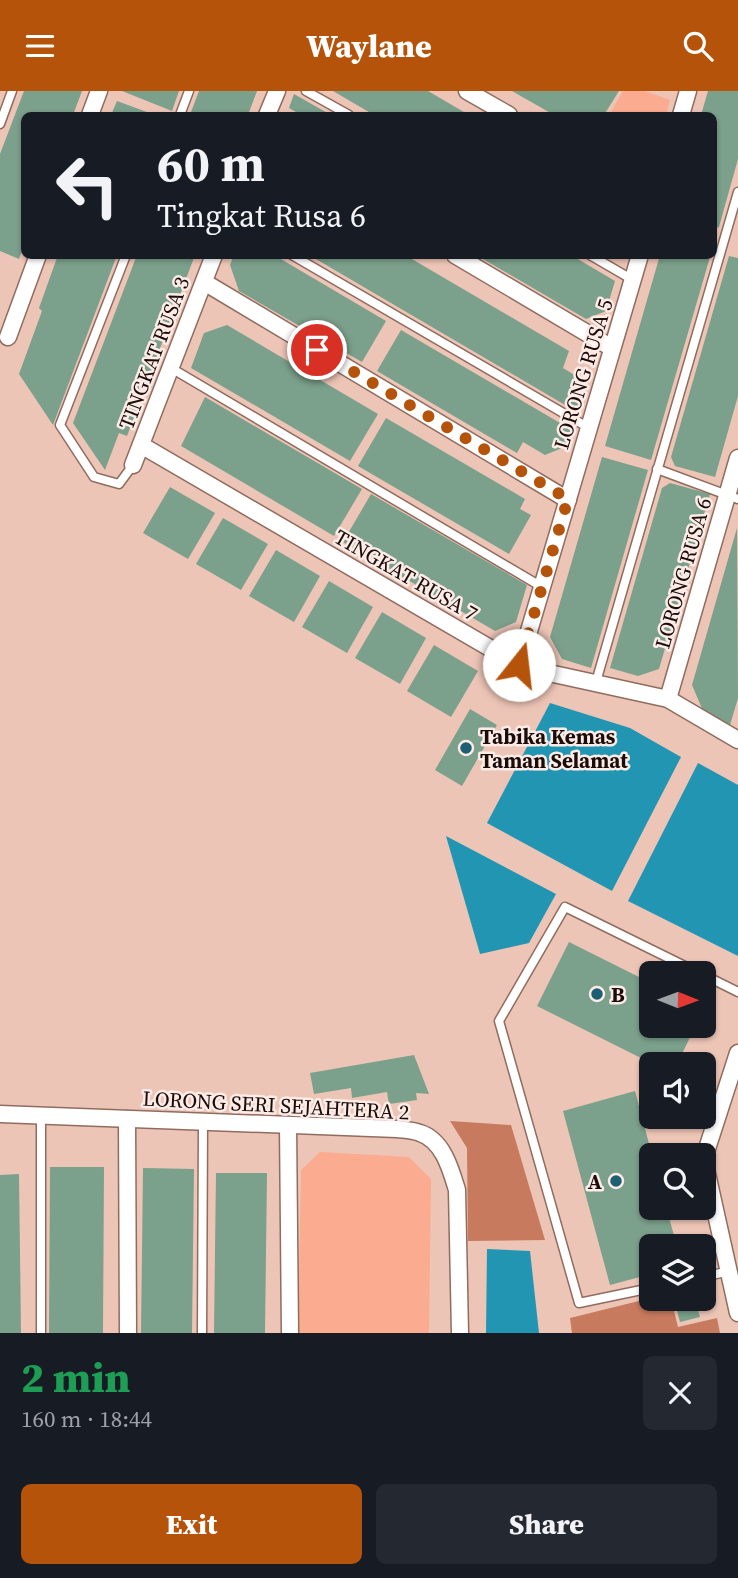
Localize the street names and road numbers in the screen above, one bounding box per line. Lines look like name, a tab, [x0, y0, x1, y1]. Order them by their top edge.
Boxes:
street label: TINGKAT RUSA 3	[112, 273, 196, 433]
street label: LORONG RUSA 5	[546, 295, 620, 453]
street label: LORONG RUSA 6	[648, 494, 718, 652]
street label: TINGKAT RUSA 7	[329, 522, 483, 628]
street label: LORONG SERI SEJAHTERA 2	[142, 1084, 410, 1126]

